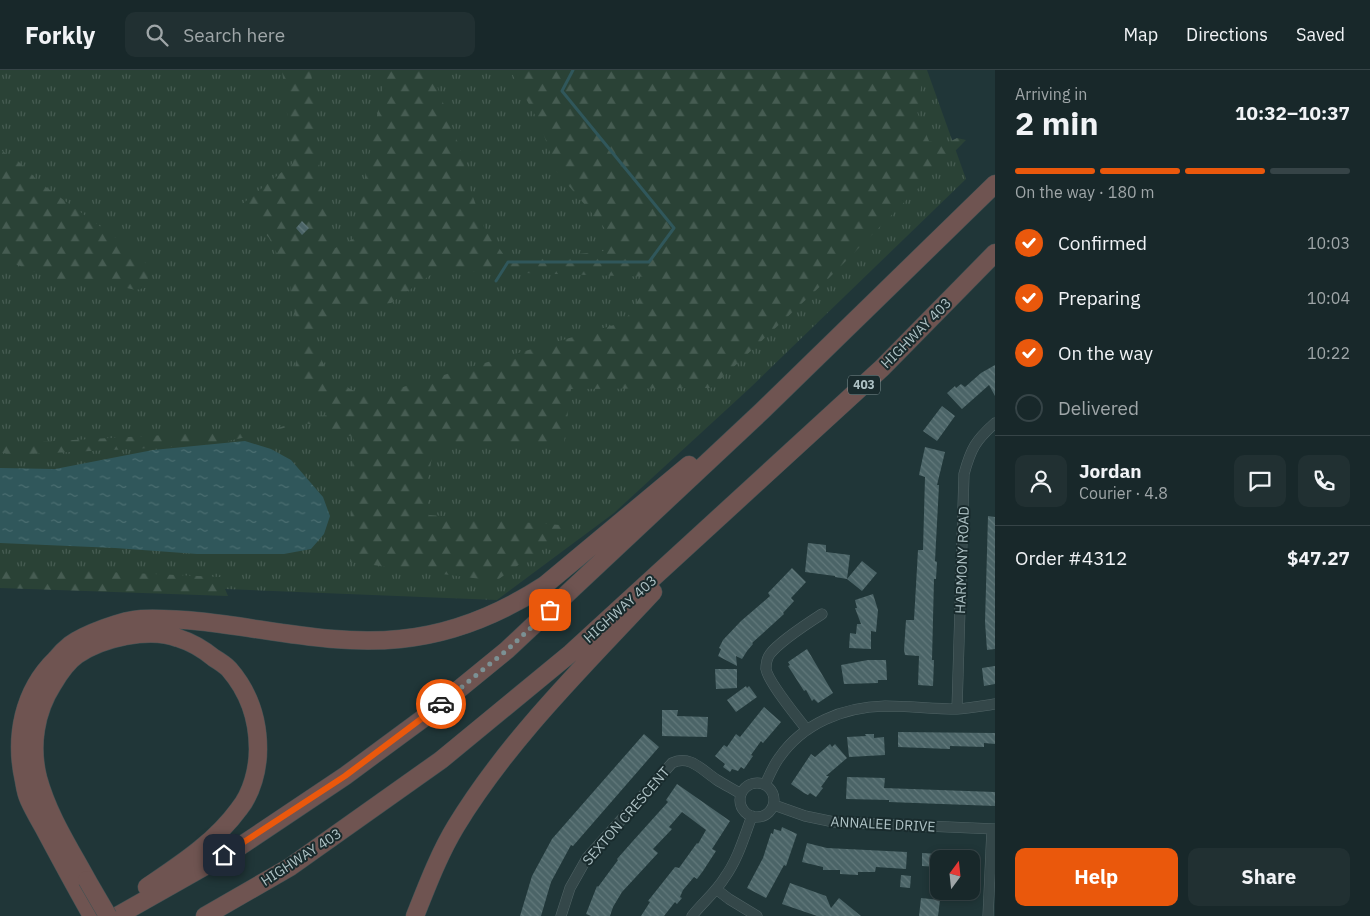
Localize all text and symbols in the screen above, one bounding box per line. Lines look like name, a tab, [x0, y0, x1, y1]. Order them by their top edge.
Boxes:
search box	[125, 12, 475, 57]
text: Forkly	[25, 19, 95, 51]
icon: search	[143, 21, 171, 49]
text: Search here	[183, 23, 285, 47]
text: Map	[1123, 23, 1158, 46]
text: Directions	[1186, 23, 1268, 46]
text: Saved	[1296, 23, 1345, 46]
text: Arriving in	[1015, 84, 1087, 104]
text: 10:32–10:37	[1235, 101, 1350, 125]
text: 2 min	[1015, 102, 1099, 144]
text: On the way · 180 m	[1015, 182, 1154, 202]
icon: check	[1015, 229, 1043, 257]
text: Confirmed	[1058, 231, 1147, 255]
text: 10:03	[1307, 233, 1350, 253]
icon: check	[1015, 284, 1043, 312]
text: Preparing	[1058, 286, 1140, 310]
text: 10:04	[1307, 288, 1350, 308]
street label: HIGHWAY 403	[877, 294, 955, 372]
icon: check	[1015, 339, 1043, 367]
text: On the way	[1058, 341, 1153, 365]
text: 10:22	[1307, 343, 1350, 363]
road number: 403	[848, 376, 880, 394]
text: Delivered	[1058, 396, 1139, 420]
button: person	[1015, 455, 1067, 507]
button: chat	[1234, 455, 1286, 507]
button: phone	[1298, 455, 1350, 507]
text: Jordan	[1079, 459, 1142, 483]
text: Courier · 4.8	[1079, 483, 1168, 503]
street label: HARMONY ROAD	[951, 506, 973, 614]
text: Order #4312	[1015, 546, 1127, 570]
text: $47.27	[1287, 546, 1350, 570]
street label: HIGHWAY 403	[580, 571, 660, 647]
pin	[529, 589, 571, 631]
icon: bag	[536, 596, 564, 624]
courier	[416, 679, 466, 729]
icon: car	[427, 690, 455, 718]
street label: SEXTON CRESCENT	[578, 763, 674, 869]
street label: ANNALEE DRIVE	[830, 812, 936, 836]
street label: HIGHWAY 403	[257, 824, 345, 890]
pin	[203, 834, 245, 876]
icon: home	[210, 841, 238, 869]
button: Help	[1015, 848, 1178, 906]
button: Share	[1188, 848, 1350, 906]
north arrow	[930, 850, 980, 900]
map controls	[930, 850, 980, 900]

